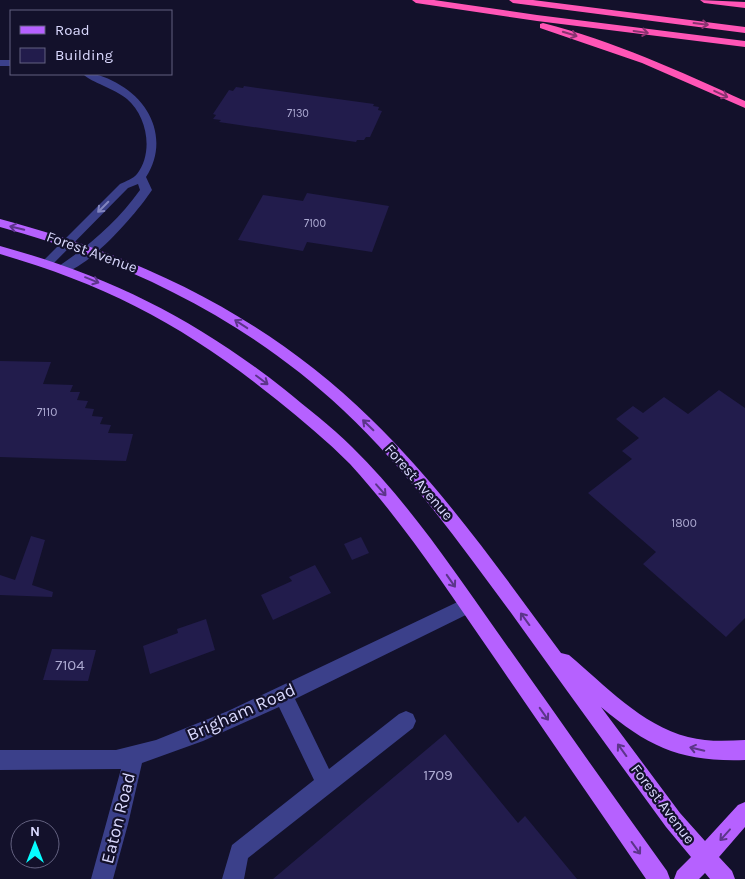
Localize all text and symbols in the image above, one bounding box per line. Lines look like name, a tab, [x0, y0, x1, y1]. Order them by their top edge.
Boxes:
legend	[10, 10, 172, 75]
one-way arrow	[692, 19, 708, 29]
text: Road	[55, 21, 90, 39]
one-way arrow	[633, 27, 649, 37]
one-way arrow	[561, 30, 577, 39]
text: Building	[55, 46, 113, 64]
one-way arrow	[713, 89, 728, 99]
house number: 7130	[287, 107, 309, 120]
one-way arrow	[97, 201, 109, 214]
house number: 7100	[304, 217, 326, 230]
one-way arrow	[10, 223, 26, 232]
street label: Forest Avenue	[44, 227, 140, 277]
one-way arrow	[84, 276, 100, 285]
one-way arrow	[234, 319, 248, 329]
one-way arrow	[255, 375, 269, 385]
house number: 7110	[37, 405, 57, 419]
one-way arrow	[361, 419, 374, 431]
street label: Forest Avenue	[381, 440, 457, 524]
one-way arrow	[375, 483, 387, 496]
house number: 1800	[671, 516, 697, 530]
one-way arrow	[446, 574, 456, 588]
one-way arrow	[520, 612, 530, 626]
house number: 7104	[55, 656, 85, 674]
street label: Brigham Road	[183, 678, 299, 746]
one-way arrow	[539, 707, 549, 721]
one-way arrow	[616, 743, 627, 757]
one-way arrow	[689, 744, 705, 753]
street label: Forest Avenue	[627, 761, 699, 847]
house number: 1709	[423, 766, 453, 784]
street label: Eaton Road	[96, 770, 140, 866]
north arrow	[10, 819, 60, 869]
text: N	[30, 823, 40, 840]
one-way arrow	[719, 828, 731, 841]
one-way arrow	[631, 841, 641, 855]

